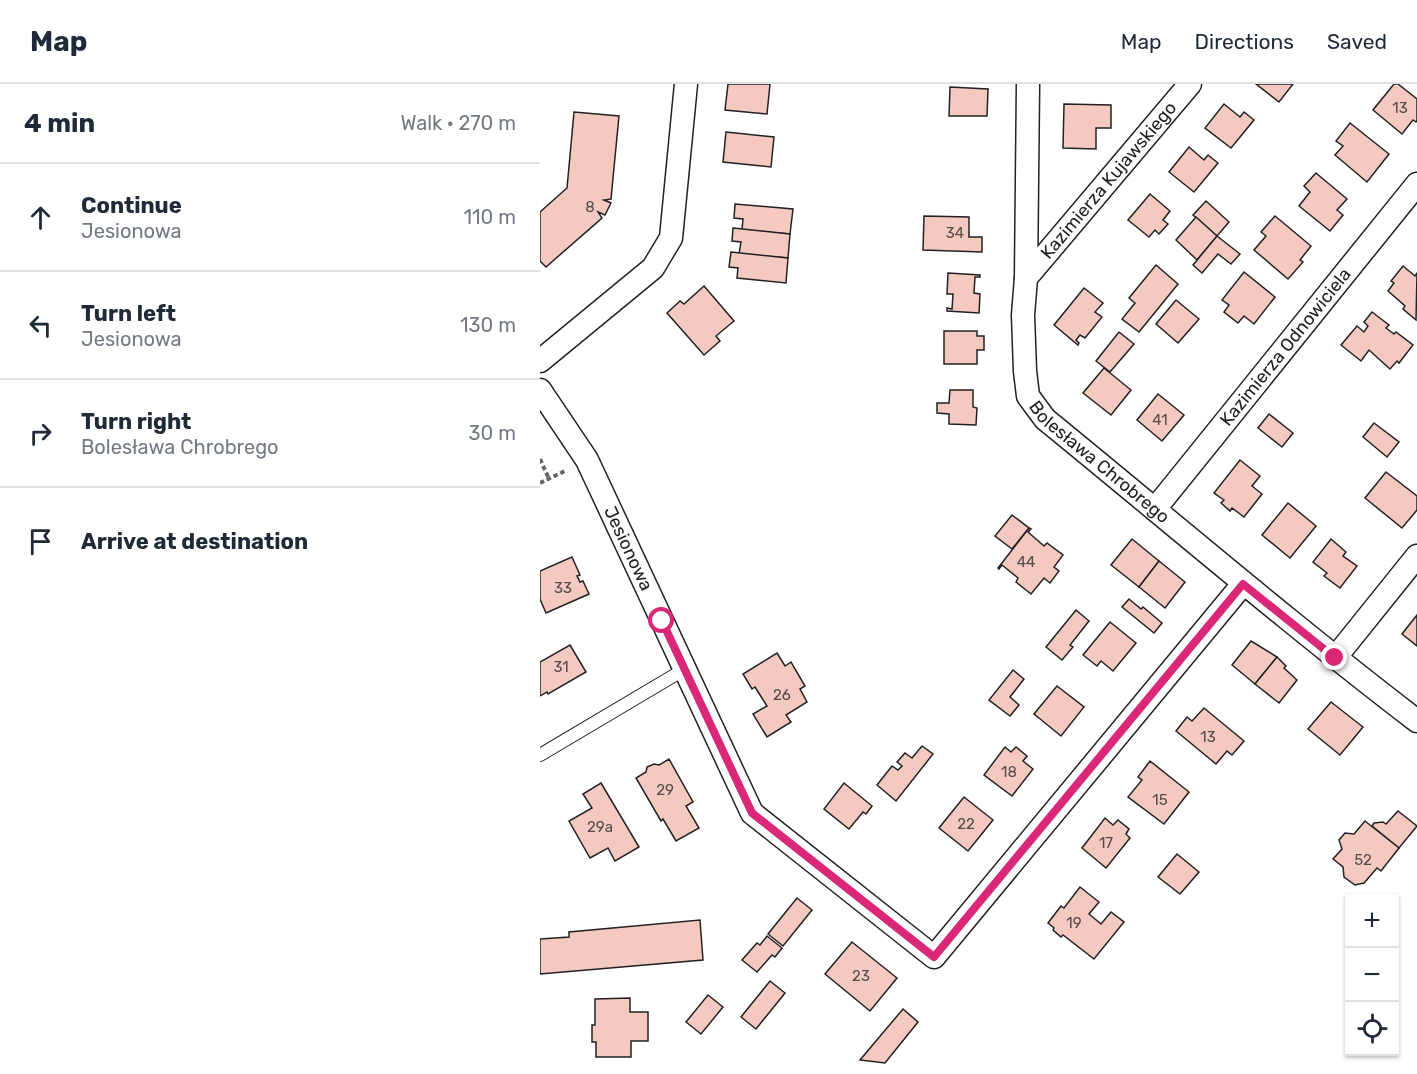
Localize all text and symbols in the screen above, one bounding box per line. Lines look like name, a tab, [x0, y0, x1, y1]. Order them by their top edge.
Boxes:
text: Map	[30, 25, 87, 58]
text: Map	[1121, 29, 1162, 54]
text: Directions	[1195, 29, 1294, 54]
text: Saved	[1327, 29, 1387, 54]
street label: Kazimierza Kujawskiego	[1036, 97, 1181, 263]
house number: 13	[1392, 99, 1408, 117]
text: 4 min	[24, 108, 95, 139]
text: Walk · 270 m	[401, 111, 516, 135]
text: Continue	[81, 192, 182, 219]
house number: 8	[585, 198, 595, 216]
icon: ahead	[24, 201, 57, 234]
text: 110 m	[464, 205, 516, 229]
text: Jesionowa	[81, 219, 182, 243]
house number: 34	[946, 224, 964, 242]
street label: Kazimierza Odnowiciela	[1215, 264, 1356, 430]
text: Turn left	[81, 300, 176, 327]
icon: left	[24, 309, 57, 342]
text: 130 m	[460, 313, 516, 337]
text: Jesionowa	[81, 327, 182, 351]
street label: Bolesława Chrobrego	[1024, 396, 1174, 528]
text: Turn right	[81, 408, 191, 435]
house number: 41	[1152, 411, 1168, 429]
icon: right	[24, 417, 57, 450]
text: 30 m	[469, 421, 516, 445]
text: Bolesława Chrobrego	[81, 435, 279, 459]
street label: Jesionowa	[599, 503, 657, 594]
icon: arrive	[24, 525, 57, 558]
text: Arrive at destination	[81, 528, 308, 555]
house number: 44	[1017, 553, 1035, 571]
house number: 33	[554, 579, 572, 597]
route start	[648, 607, 674, 633]
route end	[1321, 644, 1347, 670]
house number: 31	[553, 658, 569, 676]
house number: 26	[773, 686, 791, 704]
house number: 13	[1200, 728, 1216, 746]
house number: 18	[1001, 763, 1017, 781]
house number: 29	[656, 781, 674, 799]
house number: 15	[1152, 791, 1168, 809]
house number: 22	[957, 815, 975, 833]
house number: 29a	[587, 818, 613, 836]
house number: 17	[1099, 834, 1113, 852]
house number: 52	[1354, 851, 1372, 869]
map controls	[1345, 894, 1399, 1056]
button: +	[1345, 894, 1399, 948]
house number: 19	[1066, 914, 1082, 932]
button: −	[1345, 948, 1399, 1002]
house number: 23	[852, 967, 870, 985]
button: locate	[1345, 1002, 1399, 1056]

